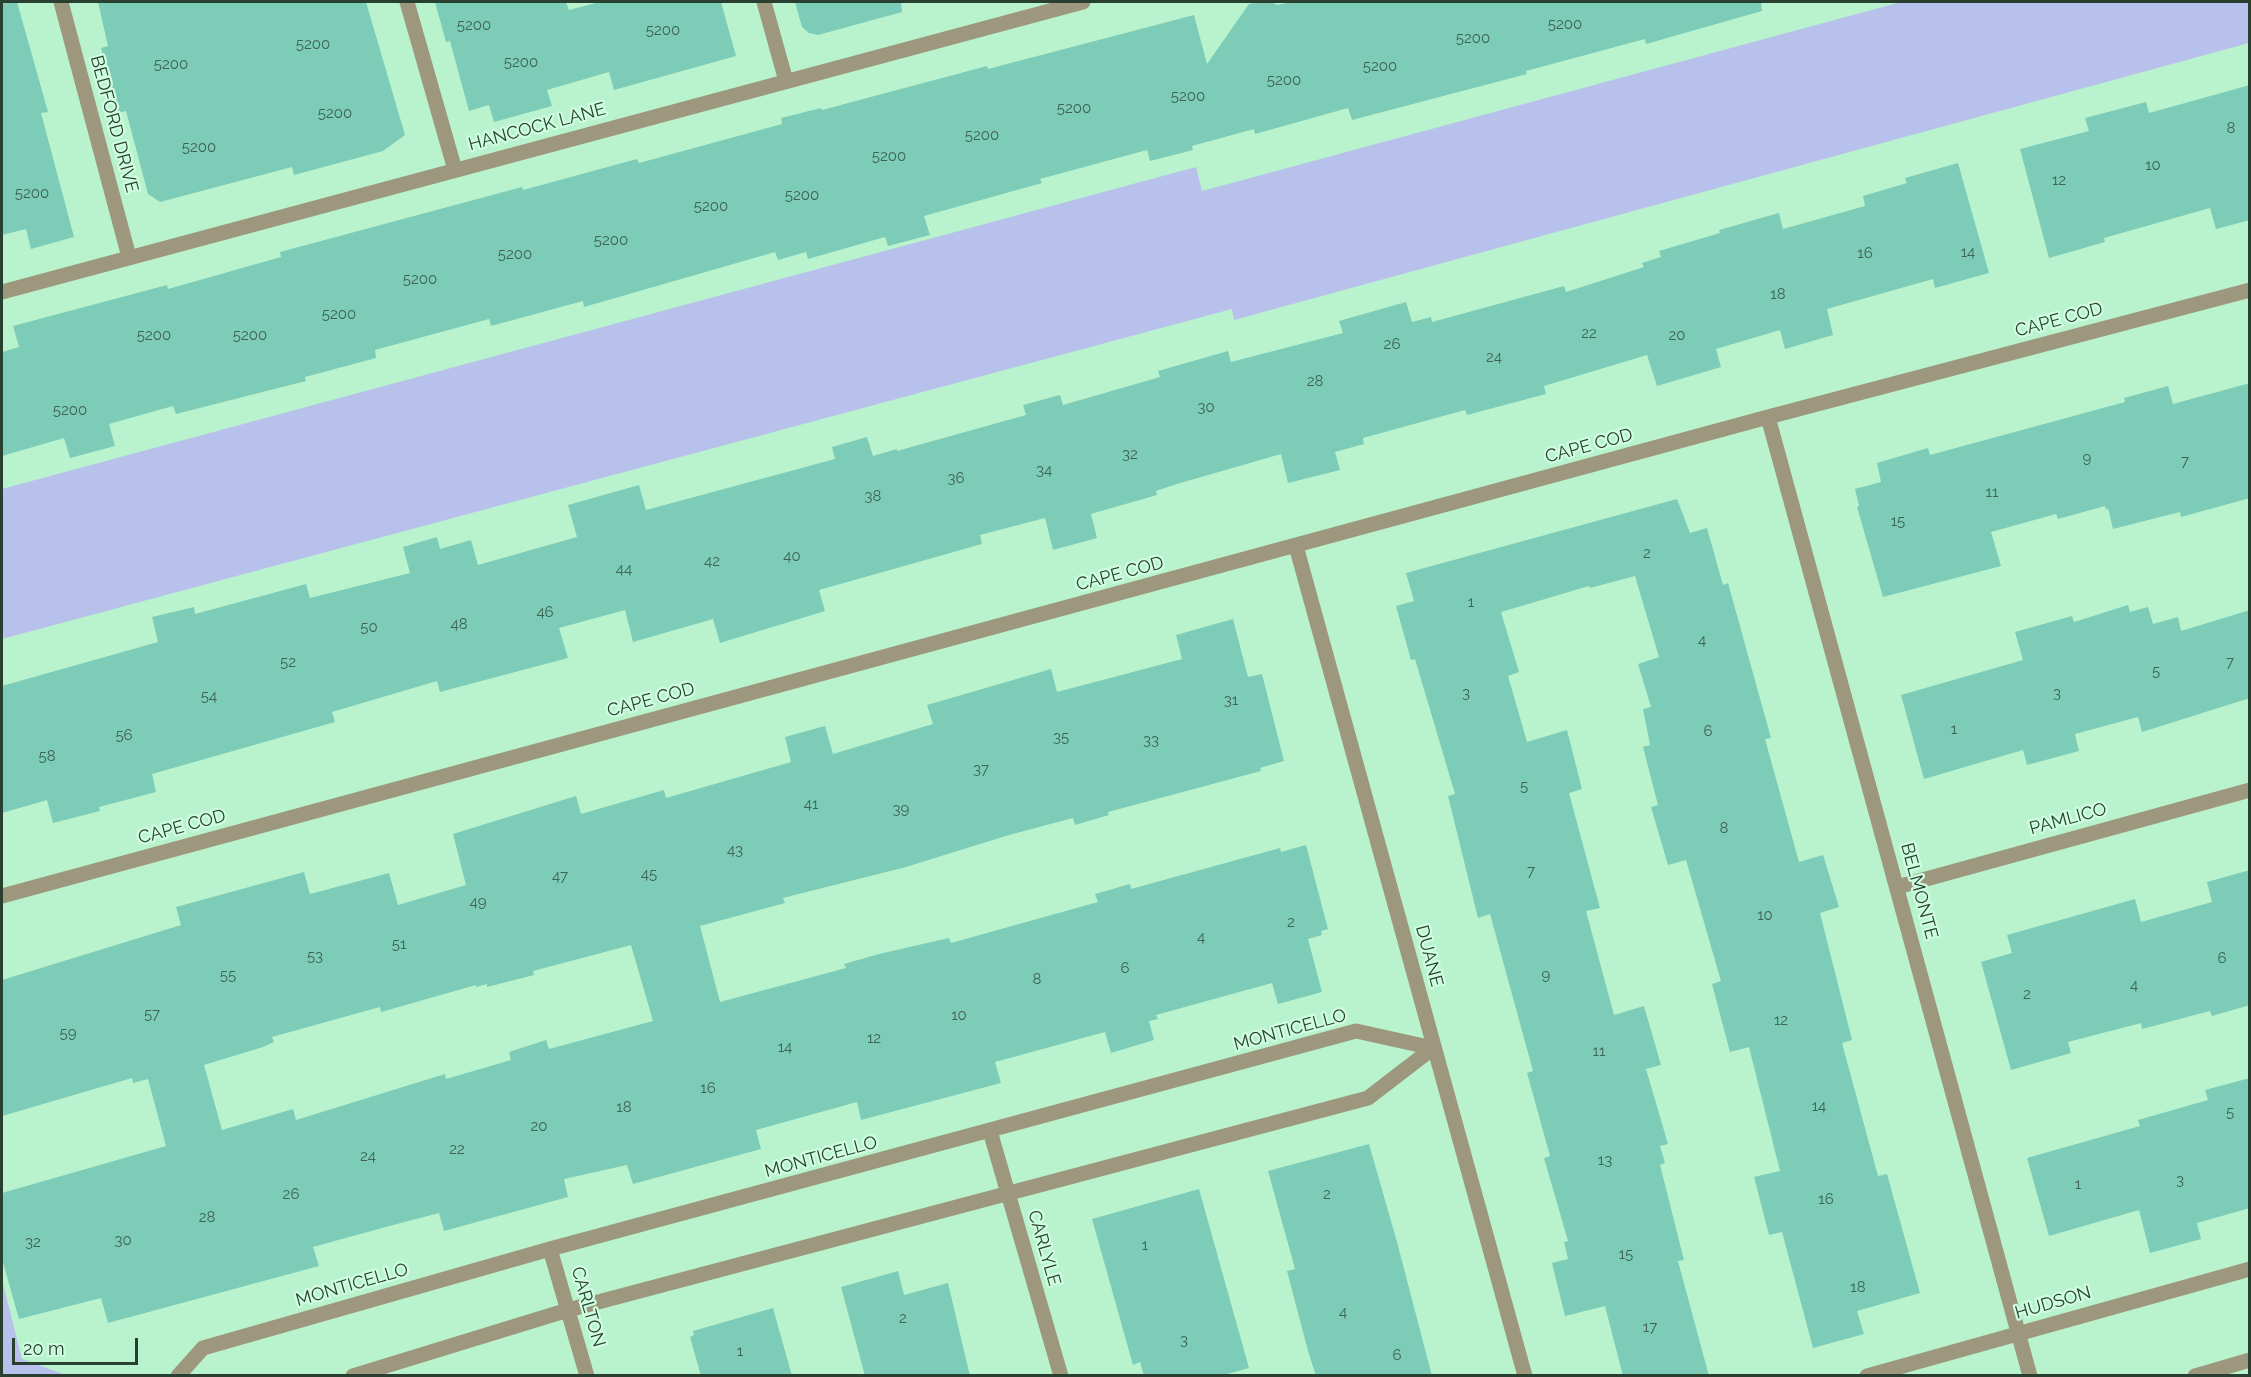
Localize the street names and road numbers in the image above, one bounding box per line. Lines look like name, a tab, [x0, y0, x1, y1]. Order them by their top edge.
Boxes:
street label: BEDFORD DRIVE	[85, 53, 143, 195]
street label: HANCOCK LANE	[466, 98, 608, 156]
street label: CAPE COD	[2013, 298, 2105, 342]
street label: CAPE COD	[1543, 424, 1635, 468]
street label: CAPE COD	[1074, 552, 1166, 596]
street label: CAPE COD	[605, 678, 697, 722]
street label: PAMLICO	[2027, 798, 2109, 840]
street label: CAPE COD	[136, 805, 228, 849]
street label: BELMONTE	[1896, 841, 1942, 941]
street label: DUANE	[1410, 923, 1448, 989]
street label: MONTICELLO	[1231, 1005, 1349, 1055]
street label: MONTICELLO	[762, 1132, 880, 1182]
street label: CARLYLE	[1023, 1208, 1065, 1288]
street label: MONTICELLO	[293, 1259, 411, 1311]
street label: CARLTON	[566, 1264, 610, 1350]
street label: HUDSON	[2012, 1282, 2094, 1324]

